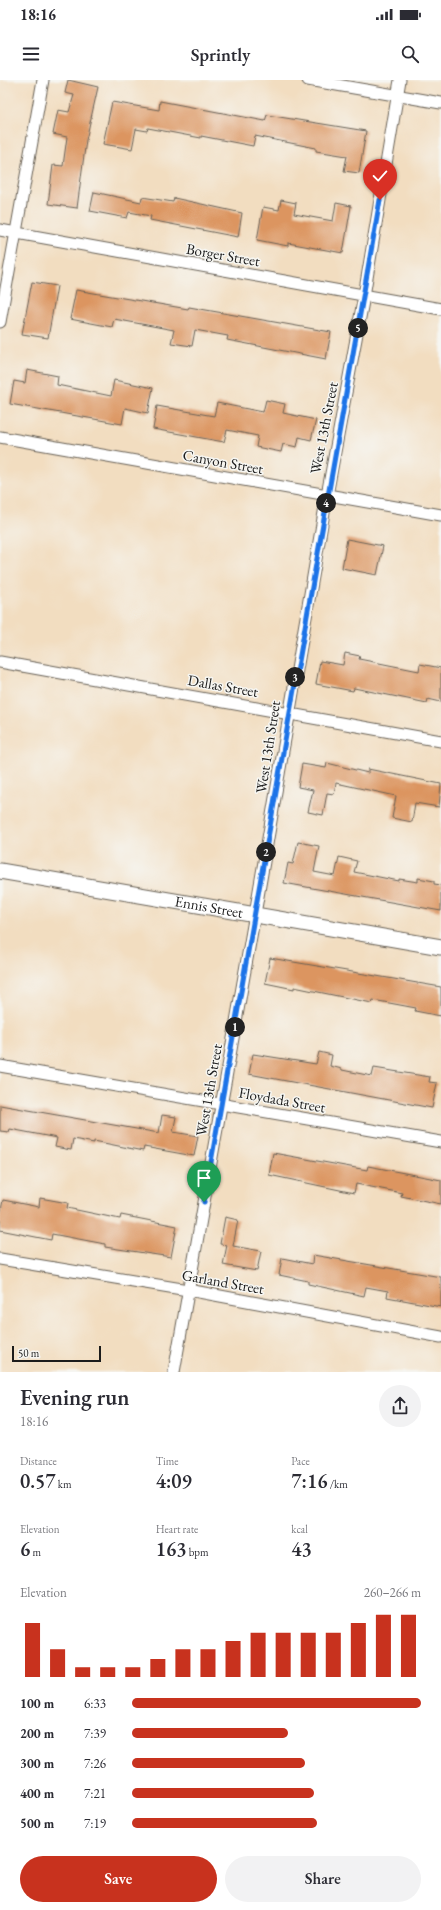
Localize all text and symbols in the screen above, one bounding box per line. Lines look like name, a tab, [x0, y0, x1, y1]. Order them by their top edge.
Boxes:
text: 18:16	[20, 5, 56, 24]
icon: menu	[20, 43, 42, 65]
text: Sprintly	[191, 43, 250, 66]
icon: search	[399, 43, 421, 65]
pin	[363, 159, 397, 200]
icon: check	[369, 165, 391, 187]
street label: Borger Street	[185, 239, 262, 270]
pin: 5	[348, 318, 368, 338]
text: 5	[355, 321, 361, 335]
street label: West 13th Street	[305, 380, 342, 476]
street label: Canyon Street	[181, 445, 265, 478]
pin: 4	[316, 493, 336, 513]
text: 4	[323, 496, 329, 510]
pin: 3	[285, 667, 305, 687]
street label: Dallas Street	[186, 670, 260, 701]
text: 3	[292, 670, 298, 684]
street label: West 13th Street	[251, 699, 284, 795]
pin: 2	[256, 842, 276, 862]
text: 2	[263, 845, 269, 859]
street label: Ennis Street	[173, 891, 245, 922]
pin: 1	[225, 1017, 245, 1037]
text: 1	[232, 1020, 238, 1034]
street label: West 13th Street	[191, 1042, 226, 1138]
street label: Floydada Street	[237, 1083, 327, 1117]
pin	[187, 1161, 221, 1202]
icon: arrive	[193, 1167, 215, 1189]
street label: Garland Street	[181, 1265, 266, 1298]
scale bar	[12, 1344, 101, 1363]
text: 50 m	[18, 1346, 39, 1360]
text: Evening run	[20, 1383, 129, 1412]
button: share	[379, 1385, 421, 1427]
text: 18:16	[20, 1413, 48, 1430]
text: Distance	[20, 1454, 57, 1468]
text: Time	[156, 1454, 179, 1468]
text: Pace	[291, 1454, 310, 1468]
text: 0.57	[20, 1468, 56, 1494]
text: 4:09	[156, 1468, 192, 1494]
text: 7:16	[291, 1468, 328, 1494]
text: km	[56, 1477, 72, 1491]
text: /km	[328, 1477, 348, 1491]
text: Elevation	[20, 1522, 60, 1536]
text: Heart rate	[156, 1522, 198, 1536]
text: kcal	[291, 1522, 308, 1536]
text: 6	[20, 1536, 30, 1562]
text: 163	[156, 1536, 186, 1562]
text: 43	[291, 1536, 312, 1562]
text: m	[30, 1545, 41, 1559]
text: bpm	[186, 1545, 209, 1559]
text: Elevation	[20, 1584, 67, 1601]
text: 260–266 m	[364, 1584, 421, 1601]
text: 100 m	[20, 1695, 54, 1712]
text: 6:33	[84, 1695, 106, 1712]
text: 200 m	[20, 1725, 54, 1742]
text: 7:39	[84, 1725, 106, 1742]
text: 300 m	[20, 1755, 54, 1772]
text: 7:26	[84, 1755, 106, 1772]
text: 400 m	[20, 1785, 54, 1802]
text: 7:21	[84, 1785, 106, 1802]
text: 500 m	[20, 1815, 54, 1832]
text: 7:19	[84, 1815, 106, 1832]
button: Save	[20, 1856, 217, 1902]
button: Share	[225, 1856, 421, 1902]

